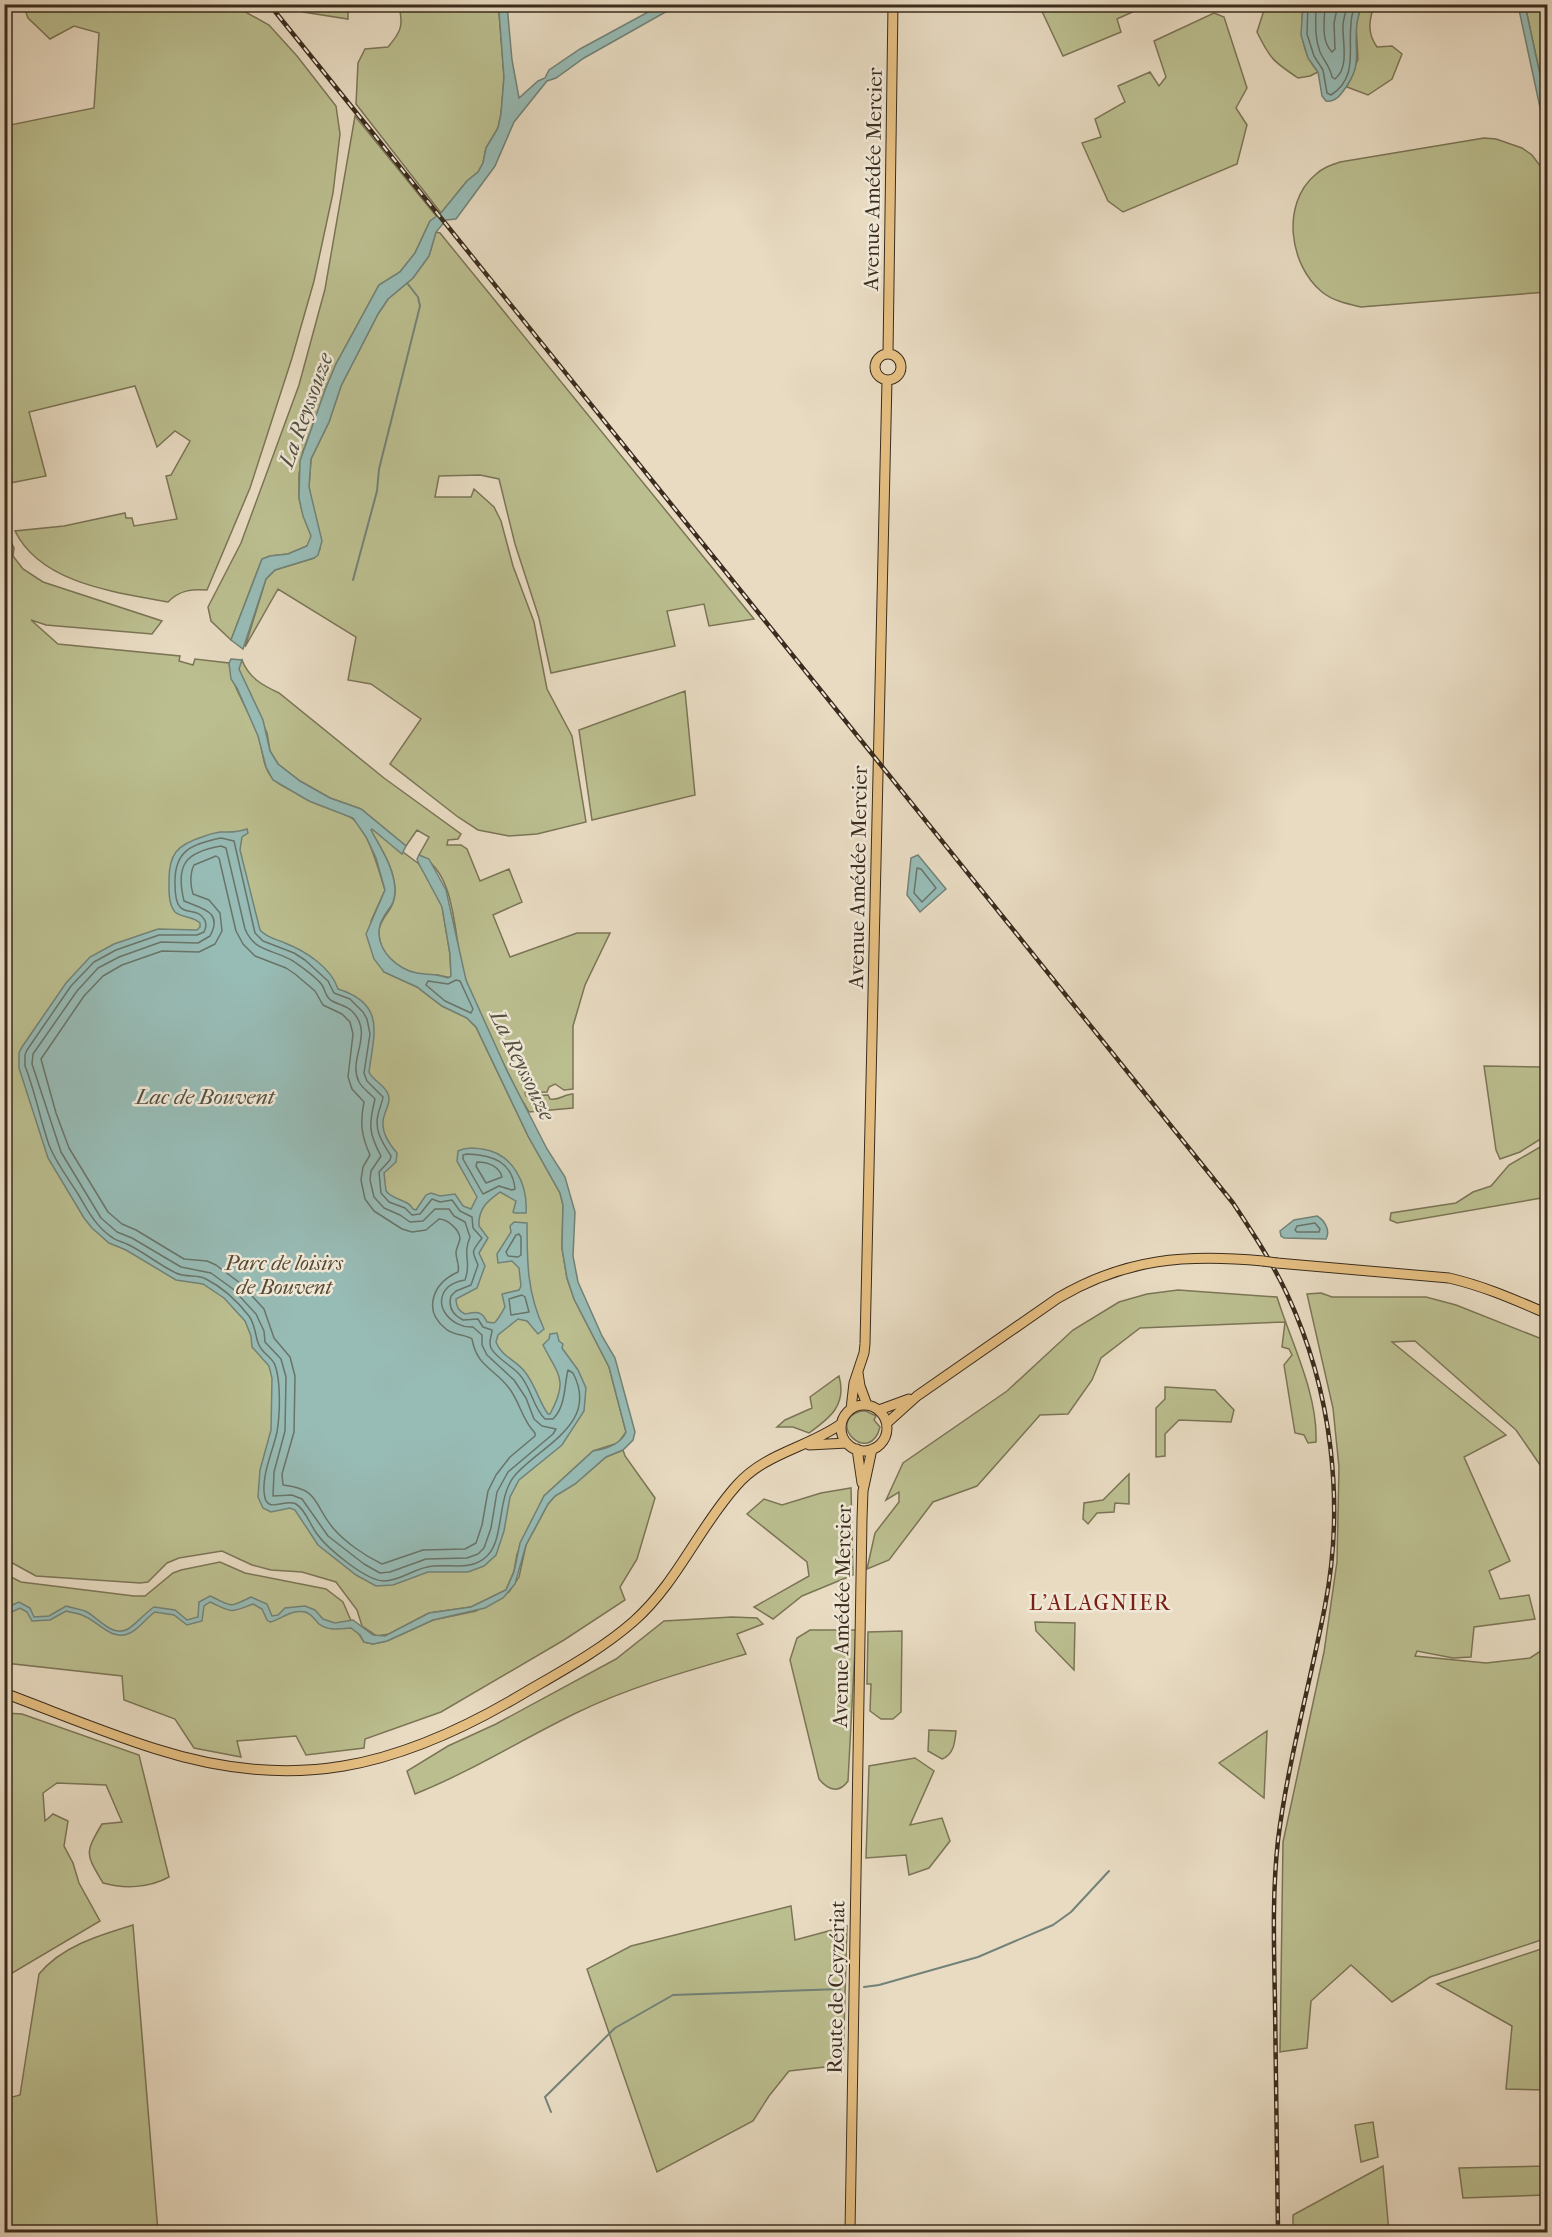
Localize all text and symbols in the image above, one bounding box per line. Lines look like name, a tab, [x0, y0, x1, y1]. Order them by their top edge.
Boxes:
street label: Avenue Amédée Mercier	[859, 67, 887, 292]
water label: La Reyssouze	[273, 349, 339, 473]
street label: Avenue Amédée Mercier	[844, 765, 872, 990]
water label: La Reyssouze	[483, 1004, 561, 1126]
water label: Lac de Bouvent	[134, 1084, 276, 1110]
park label: Parc de loisirs de Bouvent	[224, 1251, 344, 1299]
street label: Avenue Amédée Mercier	[828, 1504, 856, 1729]
district label: L'ALAGNIER	[1029, 1590, 1171, 1616]
street label: Route de Ceyzériat	[822, 1900, 850, 2074]

